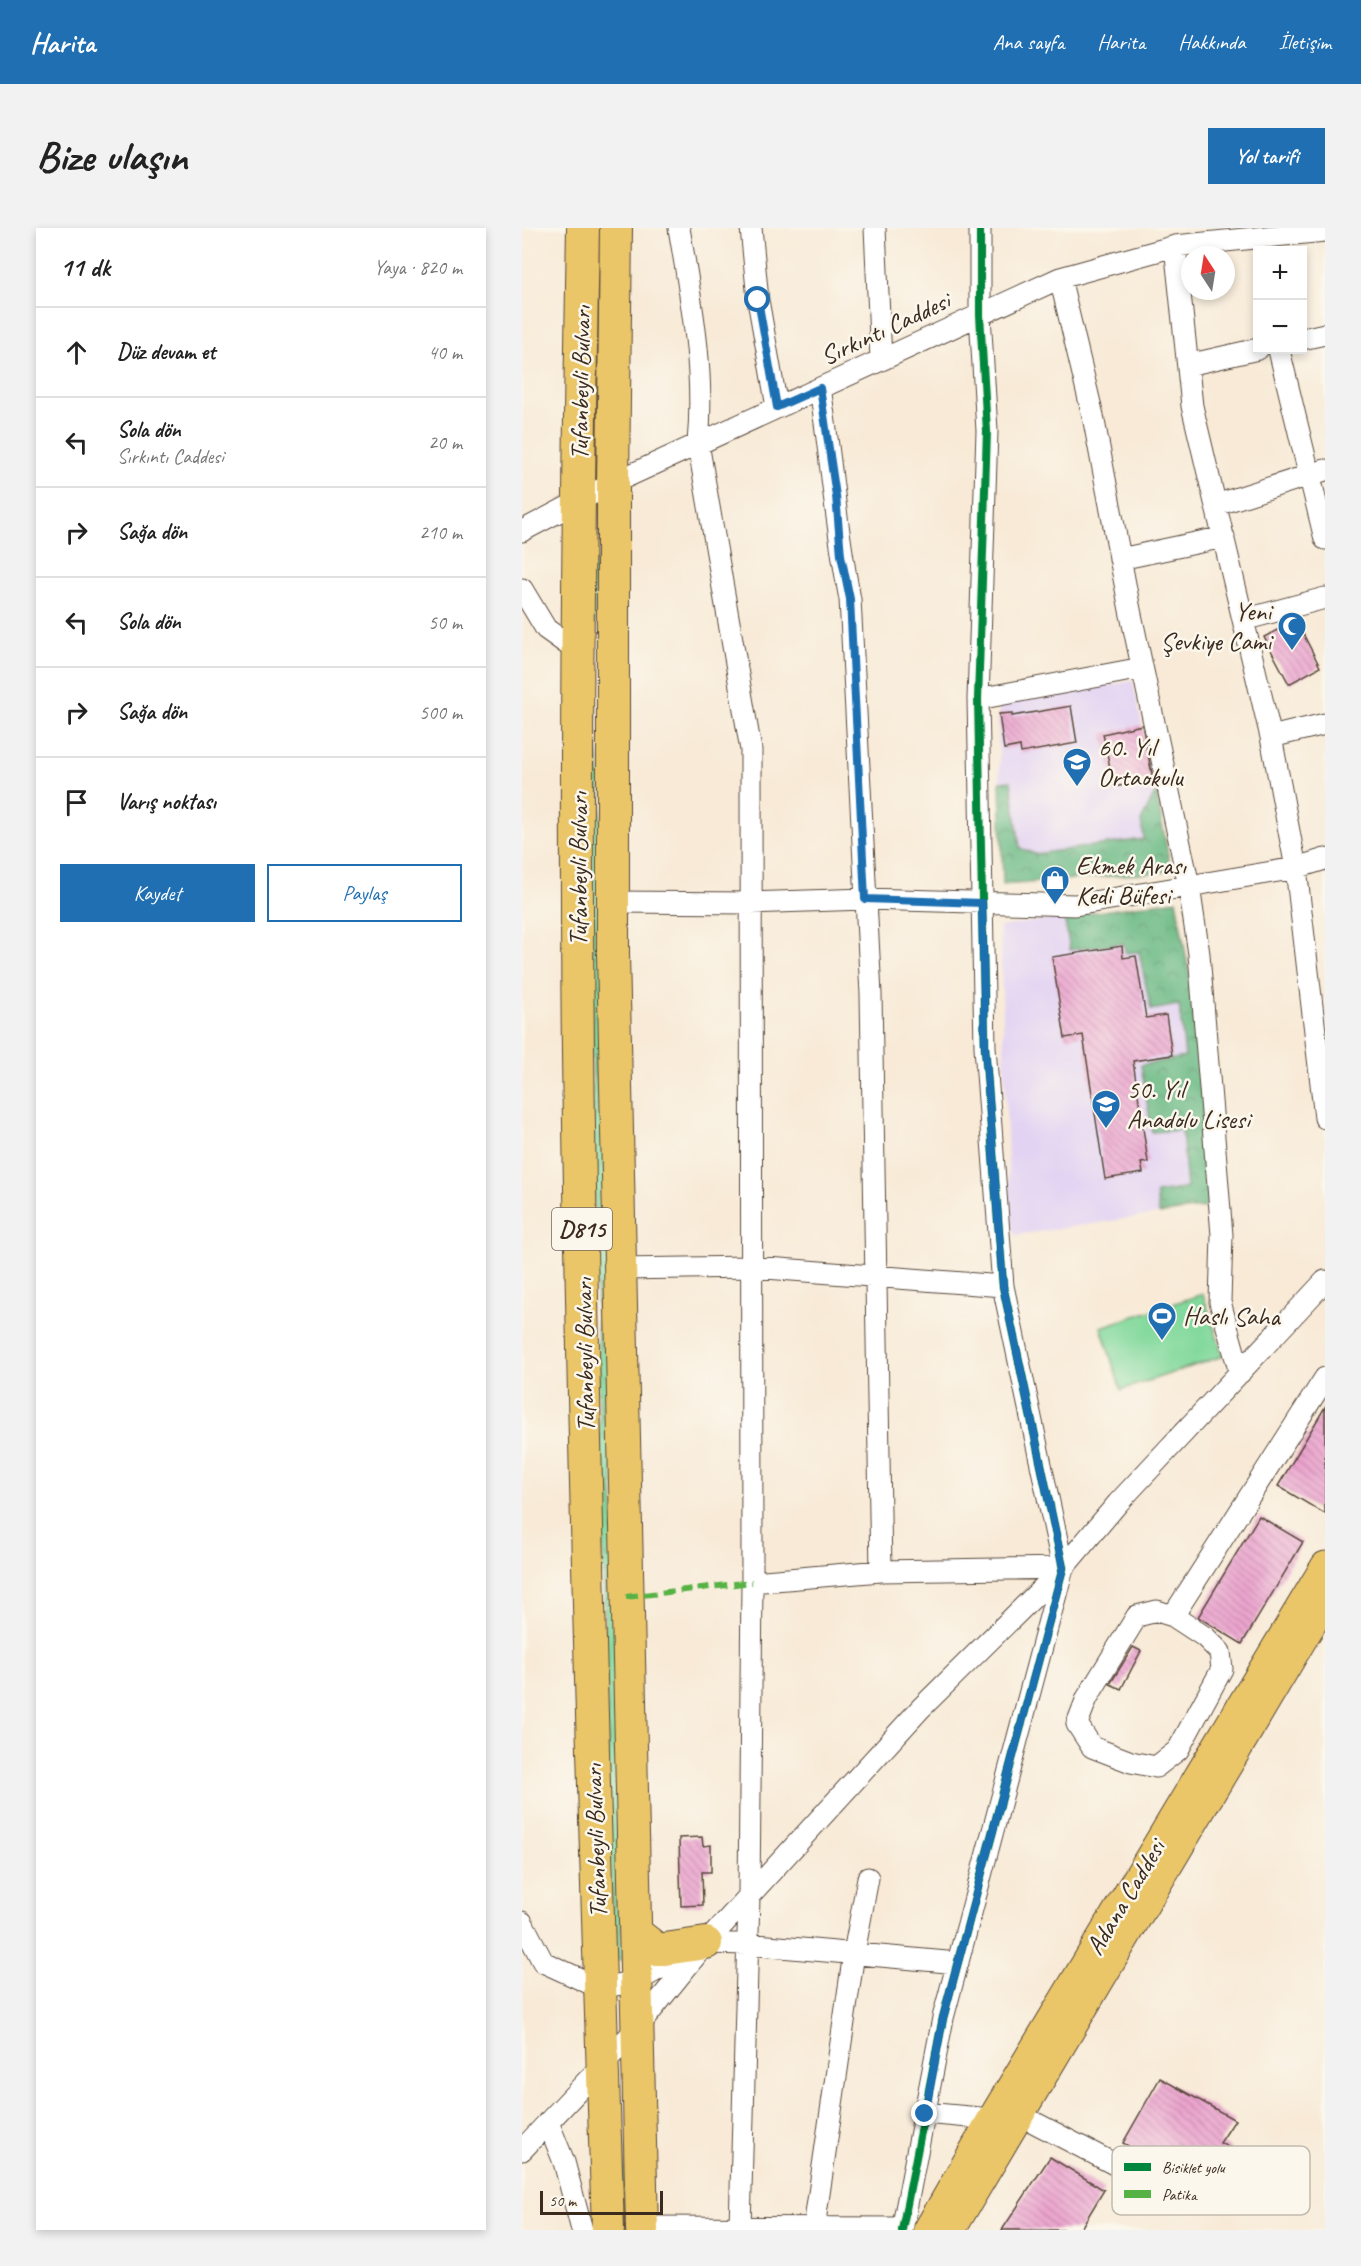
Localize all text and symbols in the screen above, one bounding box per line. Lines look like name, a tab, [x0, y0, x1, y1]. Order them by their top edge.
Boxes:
text: Harita	[30, 25, 95, 60]
text: Ana sayfa	[993, 29, 1064, 55]
text: Harita	[1097, 29, 1145, 55]
text: Hakkında	[1178, 29, 1246, 55]
text: İletişim	[1279, 29, 1331, 55]
button: Yol tarifi	[1208, 128, 1325, 184]
text: Bize ulaşın	[36, 130, 187, 183]
north arrow	[1181, 246, 1235, 300]
map controls	[1253, 246, 1307, 354]
button: +	[1253, 246, 1307, 300]
text: 11 dk	[60, 251, 110, 284]
text: Yaya · 820 m	[374, 255, 462, 280]
street label: Sırkıntı Caddesi	[815, 283, 958, 373]
route start	[744, 286, 770, 312]
button: −	[1253, 300, 1307, 354]
street label: Tufanbeyli Bulvarı	[563, 304, 598, 460]
icon: ahead	[60, 336, 93, 369]
text: Düz devam et	[117, 338, 215, 366]
text: 40 m	[428, 340, 462, 365]
text: Sola dön	[117, 416, 181, 444]
icon: left	[60, 426, 93, 459]
text: 20 m	[428, 430, 462, 455]
text: Sırkıntı Caddesi	[117, 444, 224, 469]
icon: right	[60, 516, 93, 549]
text: Sağa dön	[117, 518, 187, 546]
text: 210 m	[419, 520, 462, 545]
place label: Yeni Şevkiye Cami	[1160, 595, 1274, 658]
icon: left	[60, 606, 93, 639]
text: Sola dön	[117, 608, 181, 636]
text: 50 m	[428, 610, 462, 635]
mosque icon: Yeni Şevkiye Cami	[1276, 610, 1308, 652]
icon: right	[60, 696, 93, 729]
text: Sağa dön	[117, 698, 187, 726]
text: 500 m	[419, 700, 462, 725]
place label: 60. Yıl Ortaokulu	[1098, 731, 1184, 794]
school or university icon: 60. Yıl Ortaokulu	[1061, 746, 1093, 788]
icon: arrive	[60, 786, 93, 819]
text: Varış noktası	[117, 788, 216, 816]
street label: Tufanbeyli Bulvarı	[562, 791, 595, 946]
place label: Ekmek Arası Kedi Büfesi	[1076, 849, 1187, 912]
button: Kaydet	[60, 864, 255, 922]
button: Paylaş	[267, 864, 462, 922]
shop icon: Ekmek Arası Kedi Büfesi	[1039, 864, 1071, 906]
place label: 50. Yıl Anadolu Lisesi	[1127, 1073, 1253, 1136]
school or university icon: 50. Yıl Anadolu Lisesi	[1090, 1088, 1122, 1130]
road number: D815	[552, 1208, 612, 1250]
street label: Tufanbeyli Bulvarı	[567, 1276, 602, 1432]
sports icon: Haslı Saha	[1146, 1300, 1178, 1342]
place label: Haslı Saha	[1183, 1300, 1281, 1333]
street label: Tufanbeyli Bulvarı	[576, 1762, 615, 1919]
street label: Adana Caddesi	[1078, 1831, 1174, 1961]
route end	[911, 2100, 937, 2126]
legend	[1112, 2146, 1310, 2215]
text: Bisiklet yolu	[1162, 2158, 1226, 2178]
text: Patika	[1162, 2185, 1198, 2205]
scale bar	[540, 2188, 663, 2216]
text: 50 m	[549, 2191, 576, 2211]

